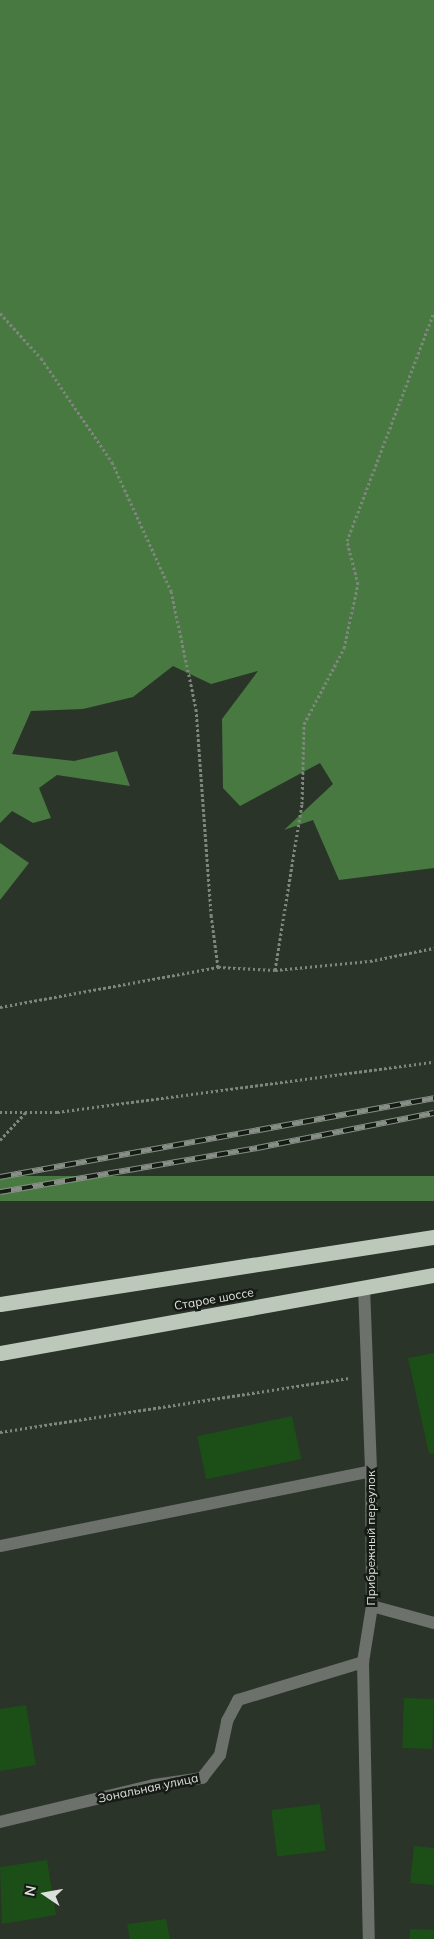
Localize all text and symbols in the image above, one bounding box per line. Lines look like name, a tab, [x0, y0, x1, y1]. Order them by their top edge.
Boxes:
street label: Старое шоссе	[173, 1285, 255, 1313]
street label: Прибрежный переулок	[364, 1471, 378, 1605]
street label: Зональная улица	[97, 1770, 199, 1806]
north arrow	[20, 1869, 70, 1919]
text: N	[20, 1884, 40, 1898]

